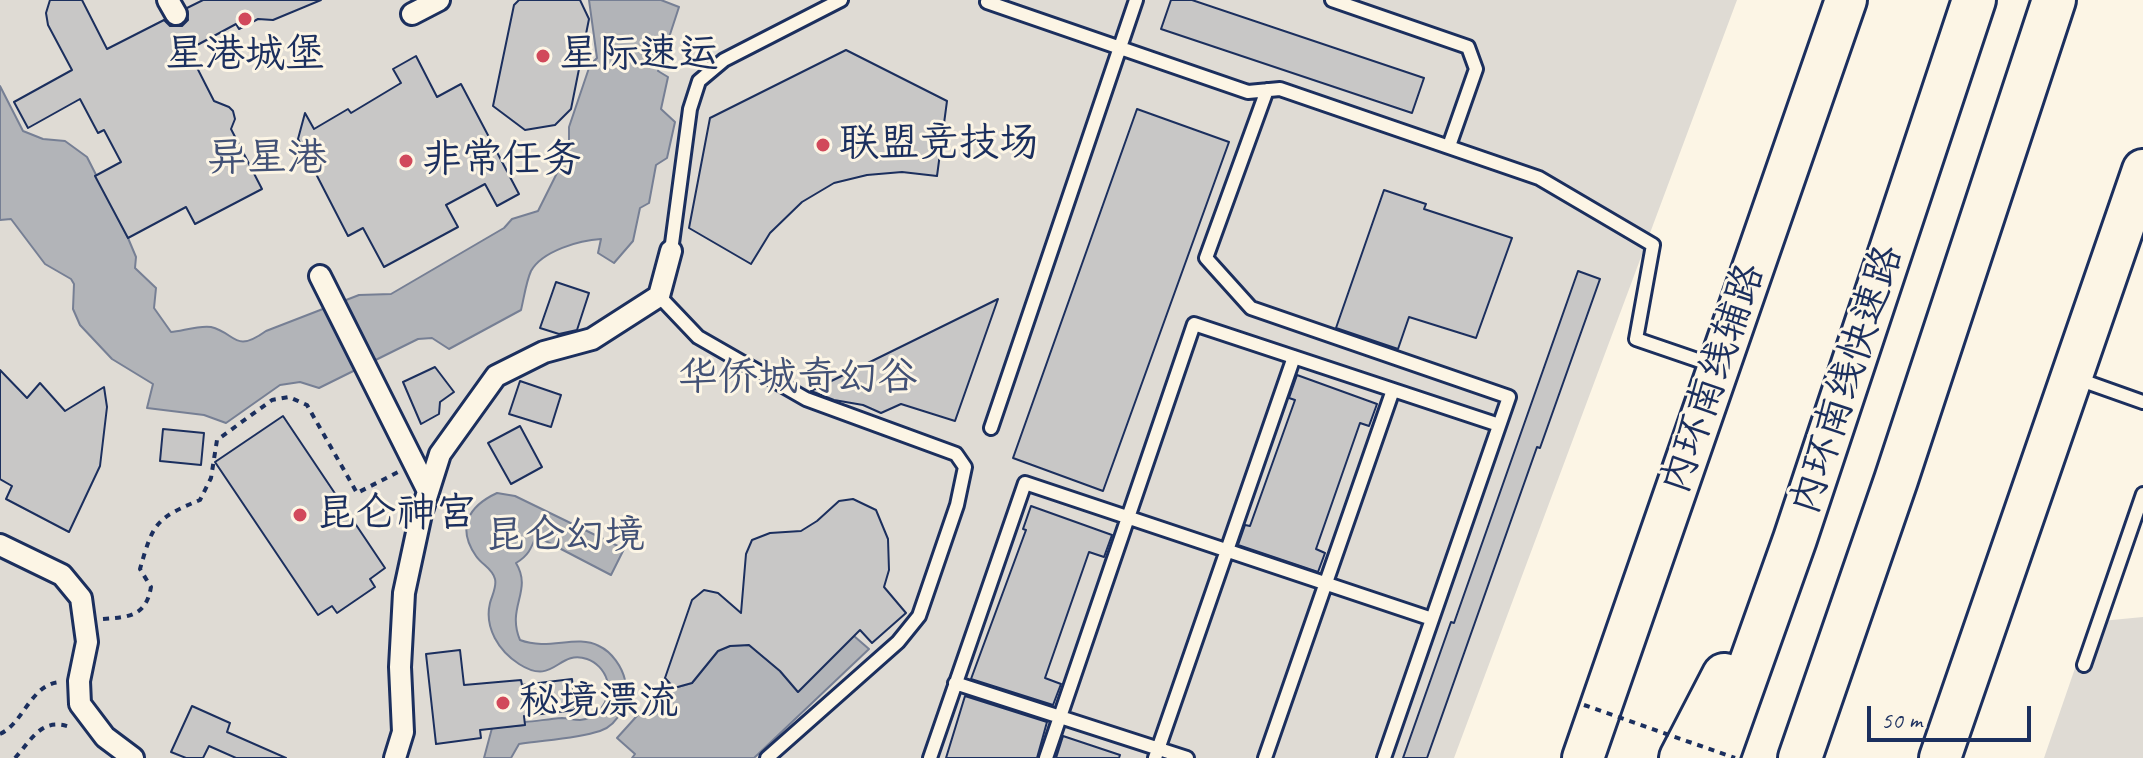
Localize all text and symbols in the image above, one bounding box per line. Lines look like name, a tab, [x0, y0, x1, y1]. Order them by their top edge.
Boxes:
marker: 星港城堡	[236, 10, 254, 28]
place label: 星港城堡	[165, 32, 325, 80]
place label: 星际速运	[559, 32, 719, 80]
marker: 星际速运	[534, 47, 552, 65]
place label: 联盟竞技场	[839, 121, 1039, 169]
park label: 异星港	[207, 136, 327, 184]
marker: 联盟竞技场	[814, 136, 832, 154]
place label: 非常任务	[422, 137, 582, 185]
marker: 非常任务	[397, 152, 415, 170]
street label: 内环南线快速路	[1782, 239, 1914, 521]
street label: 内环南线辅路	[1652, 258, 1776, 500]
park label: 华侨城奇幻谷	[678, 355, 918, 403]
place label: 昆仑神宫	[316, 491, 476, 539]
marker: 昆仑神宫	[291, 506, 309, 524]
park label: 昆仑幻境	[485, 513, 645, 561]
place label: 秘境漂流	[519, 679, 679, 727]
scale bar	[1871, 690, 2035, 740]
marker: 秘境漂流	[494, 694, 512, 712]
text: 50 m	[1881, 705, 1922, 735]

